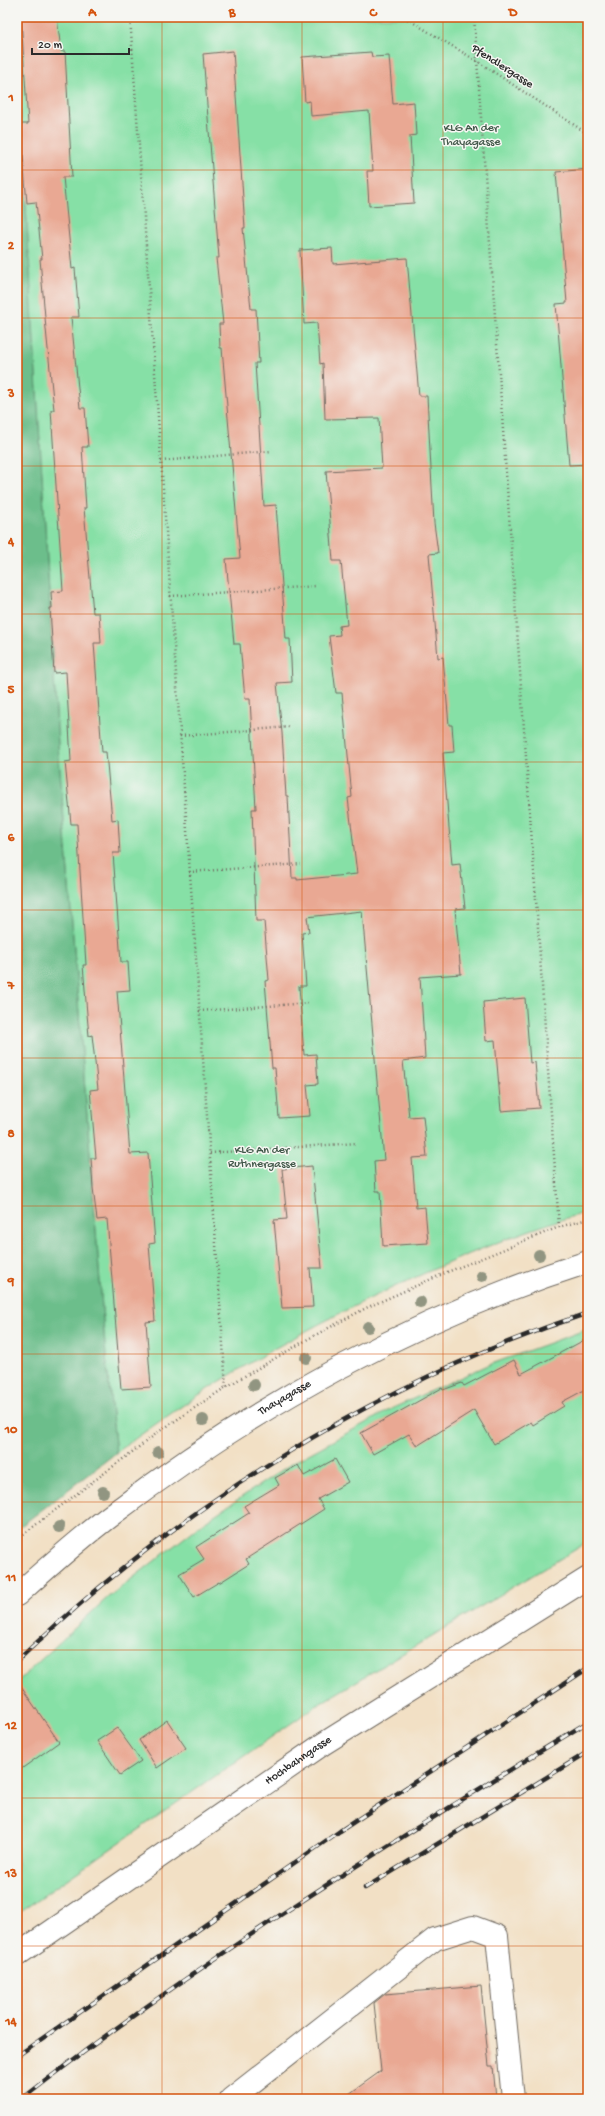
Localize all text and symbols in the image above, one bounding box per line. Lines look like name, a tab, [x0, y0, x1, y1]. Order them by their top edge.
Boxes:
text: A	[87, 6, 97, 21]
text: B	[228, 6, 237, 21]
text: C	[368, 6, 378, 21]
text: D	[508, 6, 518, 21]
scale bar	[32, 30, 129, 56]
text: 20 m	[38, 39, 63, 53]
street label: Pfendlergasse	[468, 41, 536, 93]
text: 1	[7, 91, 14, 106]
park label: KLG An der Thayagasse	[441, 122, 501, 150]
text: 2	[8, 239, 15, 254]
text: 3	[7, 387, 15, 402]
text: 4	[7, 535, 15, 550]
text: 5	[8, 683, 15, 698]
text: 6	[8, 831, 15, 846]
text: 7	[7, 979, 16, 994]
text: 8	[7, 1127, 15, 1142]
park label: KLG An der Ruthnergasse	[228, 1144, 297, 1172]
text: 9	[7, 1275, 15, 1290]
street label: Thayagasse	[255, 1377, 315, 1420]
text: 10	[4, 1423, 18, 1438]
text: 11	[5, 1571, 16, 1586]
text: 12	[4, 1719, 17, 1734]
street label: Hochbahngasse	[263, 1733, 335, 1789]
text: 13	[4, 1867, 17, 1882]
text: 14	[4, 2015, 18, 2030]

